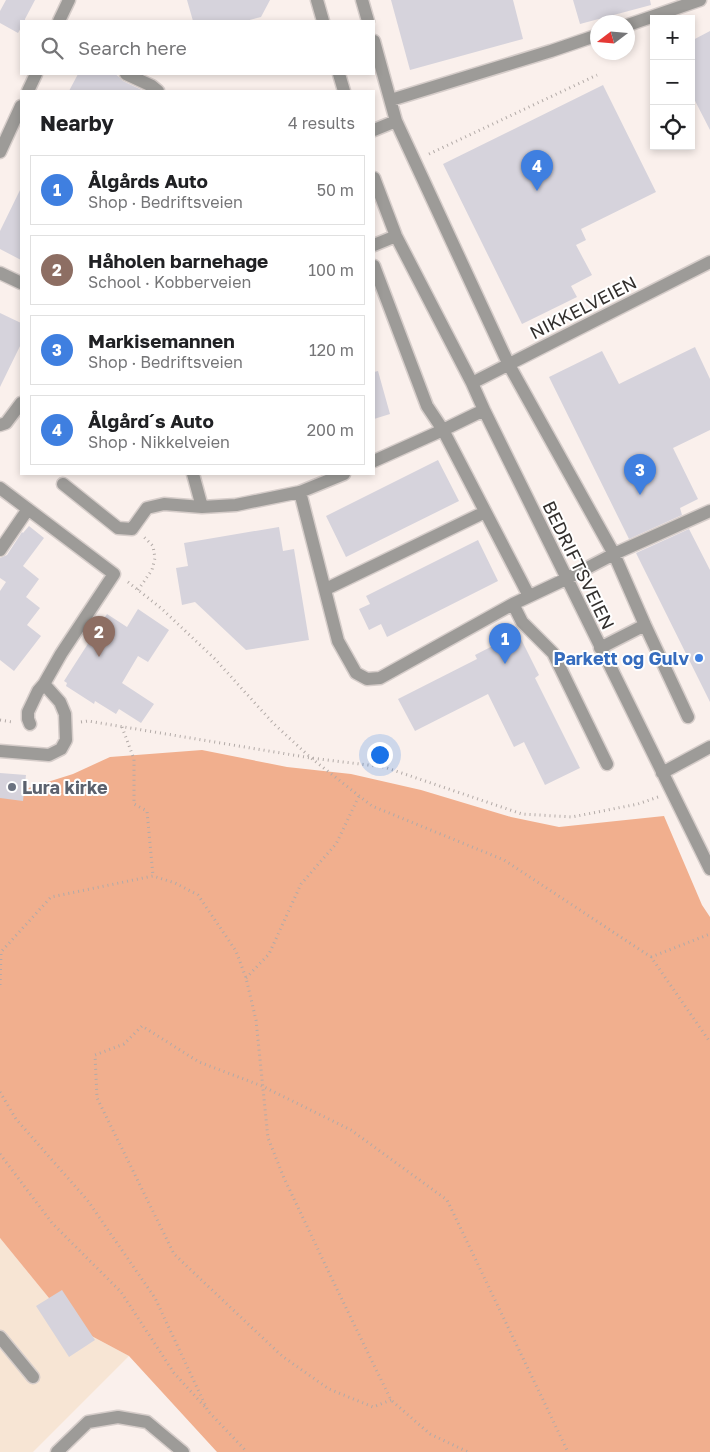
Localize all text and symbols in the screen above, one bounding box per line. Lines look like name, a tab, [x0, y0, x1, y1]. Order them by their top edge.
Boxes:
north arrow	[590, 15, 635, 60]
map controls	[650, 15, 695, 150]
button: +	[650, 15, 695, 60]
search box	[20, 20, 375, 75]
icon: search	[38, 34, 66, 62]
text: Search here	[78, 36, 187, 59]
button: −	[650, 60, 695, 105]
button: locate	[650, 105, 695, 150]
text: Nearby	[40, 110, 114, 136]
text: 4 results	[288, 113, 355, 133]
pin: 4	[521, 150, 553, 191]
text: Ålgårds Auto	[88, 169, 208, 192]
text: 1	[53, 180, 61, 200]
text: 50 m	[317, 180, 354, 200]
text: Shop · Bedriftsveien	[88, 192, 243, 212]
text: Håholen barnehage	[88, 249, 268, 272]
text: 2	[52, 260, 62, 280]
text: 100 m	[308, 260, 354, 280]
street label: NIKKELVEIEN	[526, 271, 640, 343]
text: School · Kobberveien	[88, 272, 251, 292]
text: Markisemannen	[88, 329, 235, 352]
text: 3	[52, 340, 62, 360]
text: 120 m	[309, 340, 354, 360]
text: Shop · Bedriftsveien	[88, 352, 243, 372]
text: Ålgård´s Auto	[88, 409, 214, 432]
text: 4	[52, 420, 62, 440]
text: 200 m	[307, 420, 354, 440]
text: Shop · Nikkelveien	[88, 432, 230, 452]
pin: 3	[624, 454, 656, 495]
street label: BEDRIFTSVEIEN	[538, 497, 620, 633]
pin: 2	[83, 616, 115, 657]
pin: 1	[489, 623, 521, 664]
place label: Parkett og Gulv	[554, 647, 689, 669]
marker: Parkett og Gulv	[693, 652, 705, 664]
your location	[367, 742, 393, 768]
place label: Lura kirke	[22, 776, 108, 798]
marker: Lura kirke	[6, 781, 18, 793]

